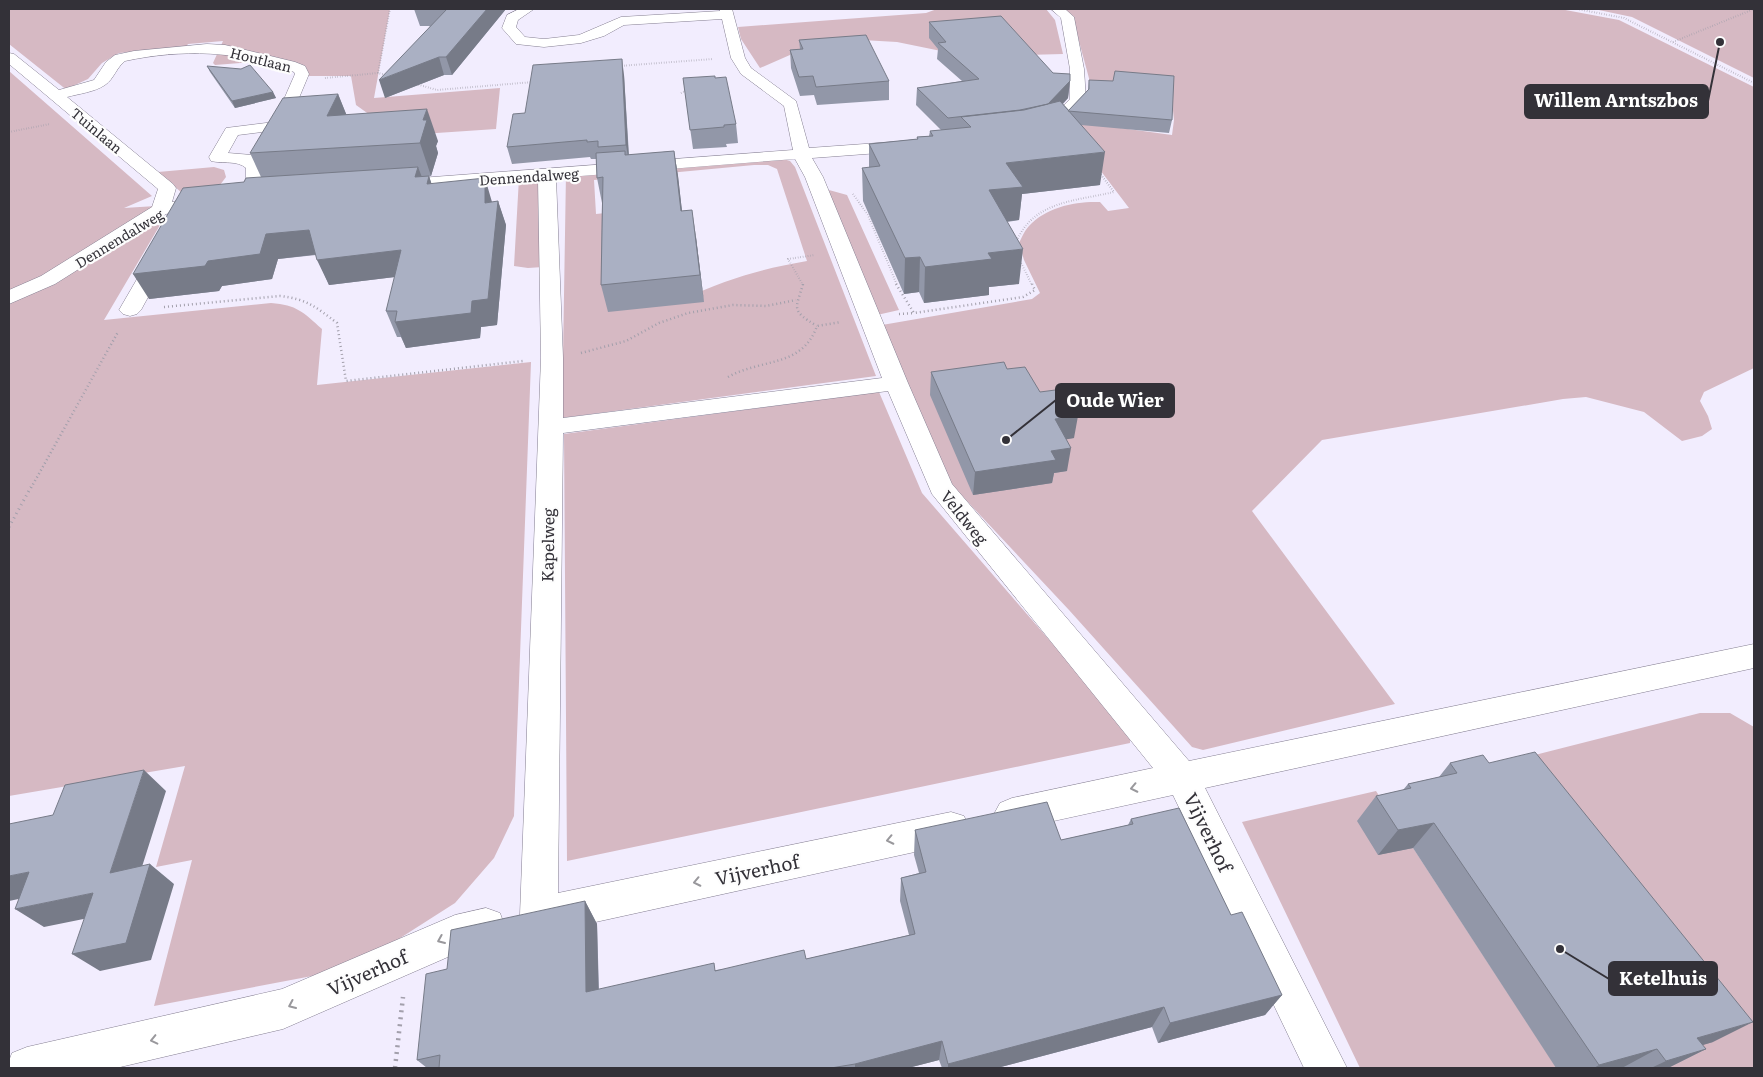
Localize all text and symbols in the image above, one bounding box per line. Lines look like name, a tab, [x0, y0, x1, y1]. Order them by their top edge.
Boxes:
street label: Houtlaan	[228, 42, 294, 76]
callout: Willem Arntszbos	[1525, 85, 1708, 118]
text: Willem Arntszbos	[1534, 86, 1698, 113]
street label: Tuinlaan	[67, 102, 127, 158]
street label: Dennendalweg	[478, 163, 580, 189]
street label: Dennendalweg	[71, 204, 167, 272]
callout: Oude Wier	[1056, 384, 1174, 417]
text: Oude Wier	[1066, 386, 1164, 413]
street label: Veldweg	[936, 485, 994, 549]
street label: Kapelweg	[534, 508, 560, 582]
one-way arrow	[1130, 783, 1139, 793]
street label: Vijverhof	[1178, 787, 1241, 878]
one-way arrow	[885, 835, 894, 845]
street label: Vijverhof	[712, 846, 803, 892]
one-way arrow	[692, 876, 701, 886]
one-way arrow	[437, 933, 446, 944]
street label: Vijverhof	[322, 941, 413, 1002]
callout: Ketelhuis	[1609, 962, 1717, 995]
text: Ketelhuis	[1619, 964, 1707, 991]
one-way arrow	[288, 999, 297, 1009]
one-way arrow	[150, 1034, 159, 1045]

